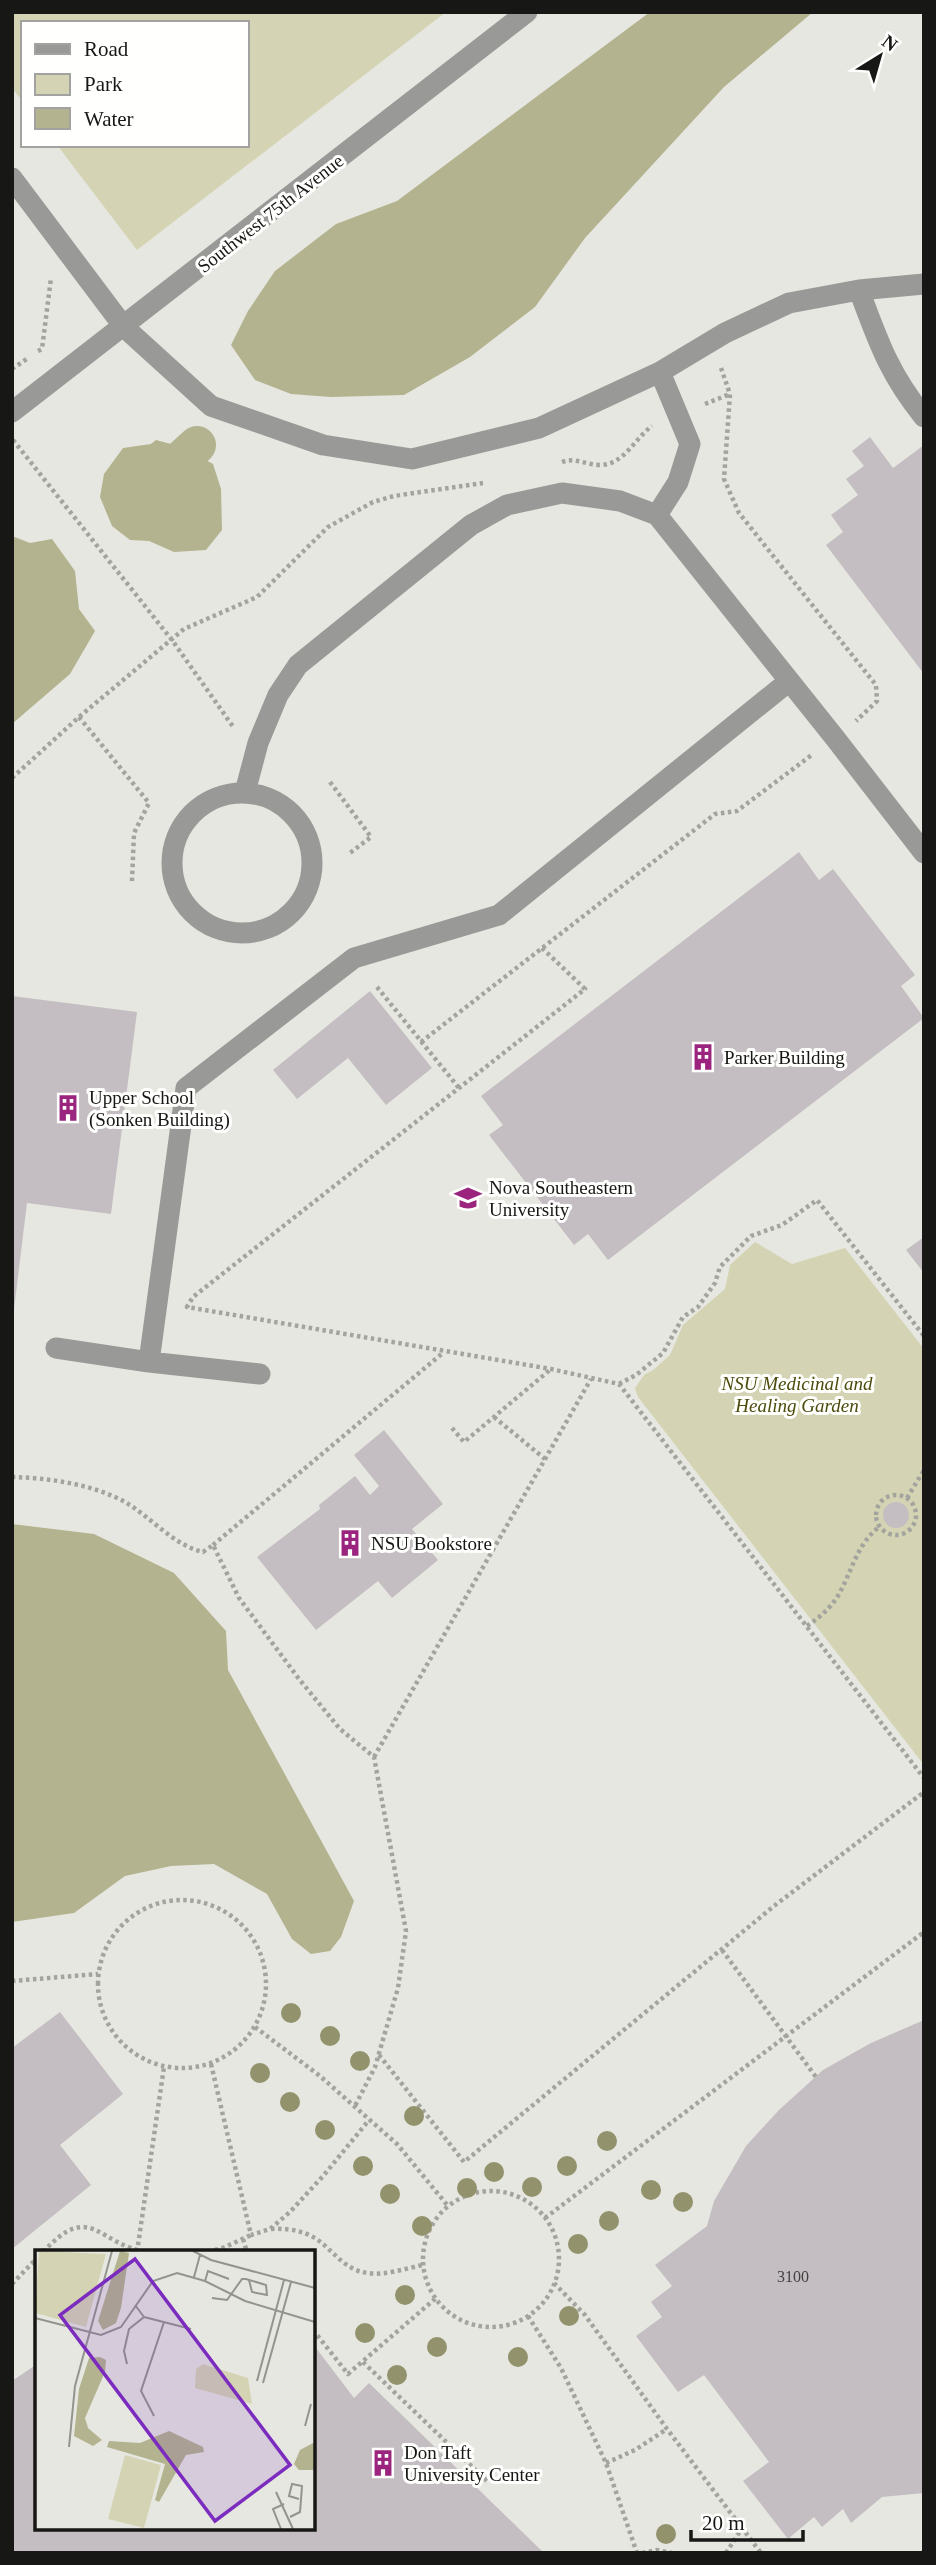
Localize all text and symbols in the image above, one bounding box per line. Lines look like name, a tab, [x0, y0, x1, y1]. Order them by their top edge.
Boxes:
legend	[21, 21, 248, 147]
north arrow	[845, 21, 915, 91]
text: N	[878, 30, 902, 56]
text: Road	[84, 37, 129, 61]
text: Park	[84, 72, 123, 96]
text: Water	[84, 107, 134, 131]
street label: Southwest 75th Avenue	[193, 150, 347, 277]
building icon: Parker Building	[688, 1042, 718, 1072]
place label: Parker Building	[724, 1047, 845, 1068]
place label: Upper School (Sonken Building)	[89, 1087, 230, 1131]
building icon: Upper School (Sonken Building)	[53, 1093, 83, 1123]
place label: Nova Southeastern University	[489, 1177, 634, 1220]
school or university icon: Nova Southeastern University	[453, 1183, 483, 1213]
park label: NSU Medicinal and Healing Garden	[721, 1373, 873, 1416]
building icon: NSU Bookstore	[335, 1528, 365, 1558]
place label: NSU Bookstore	[371, 1533, 492, 1554]
inset map	[35, 2250, 315, 2530]
house number: 3100	[777, 2268, 809, 2285]
place label: Don Taft University Center	[404, 2442, 540, 2485]
building icon: Don Taft University Center	[368, 2448, 398, 2478]
scale bar	[691, 2498, 803, 2542]
text: 20 m	[702, 2511, 745, 2535]

